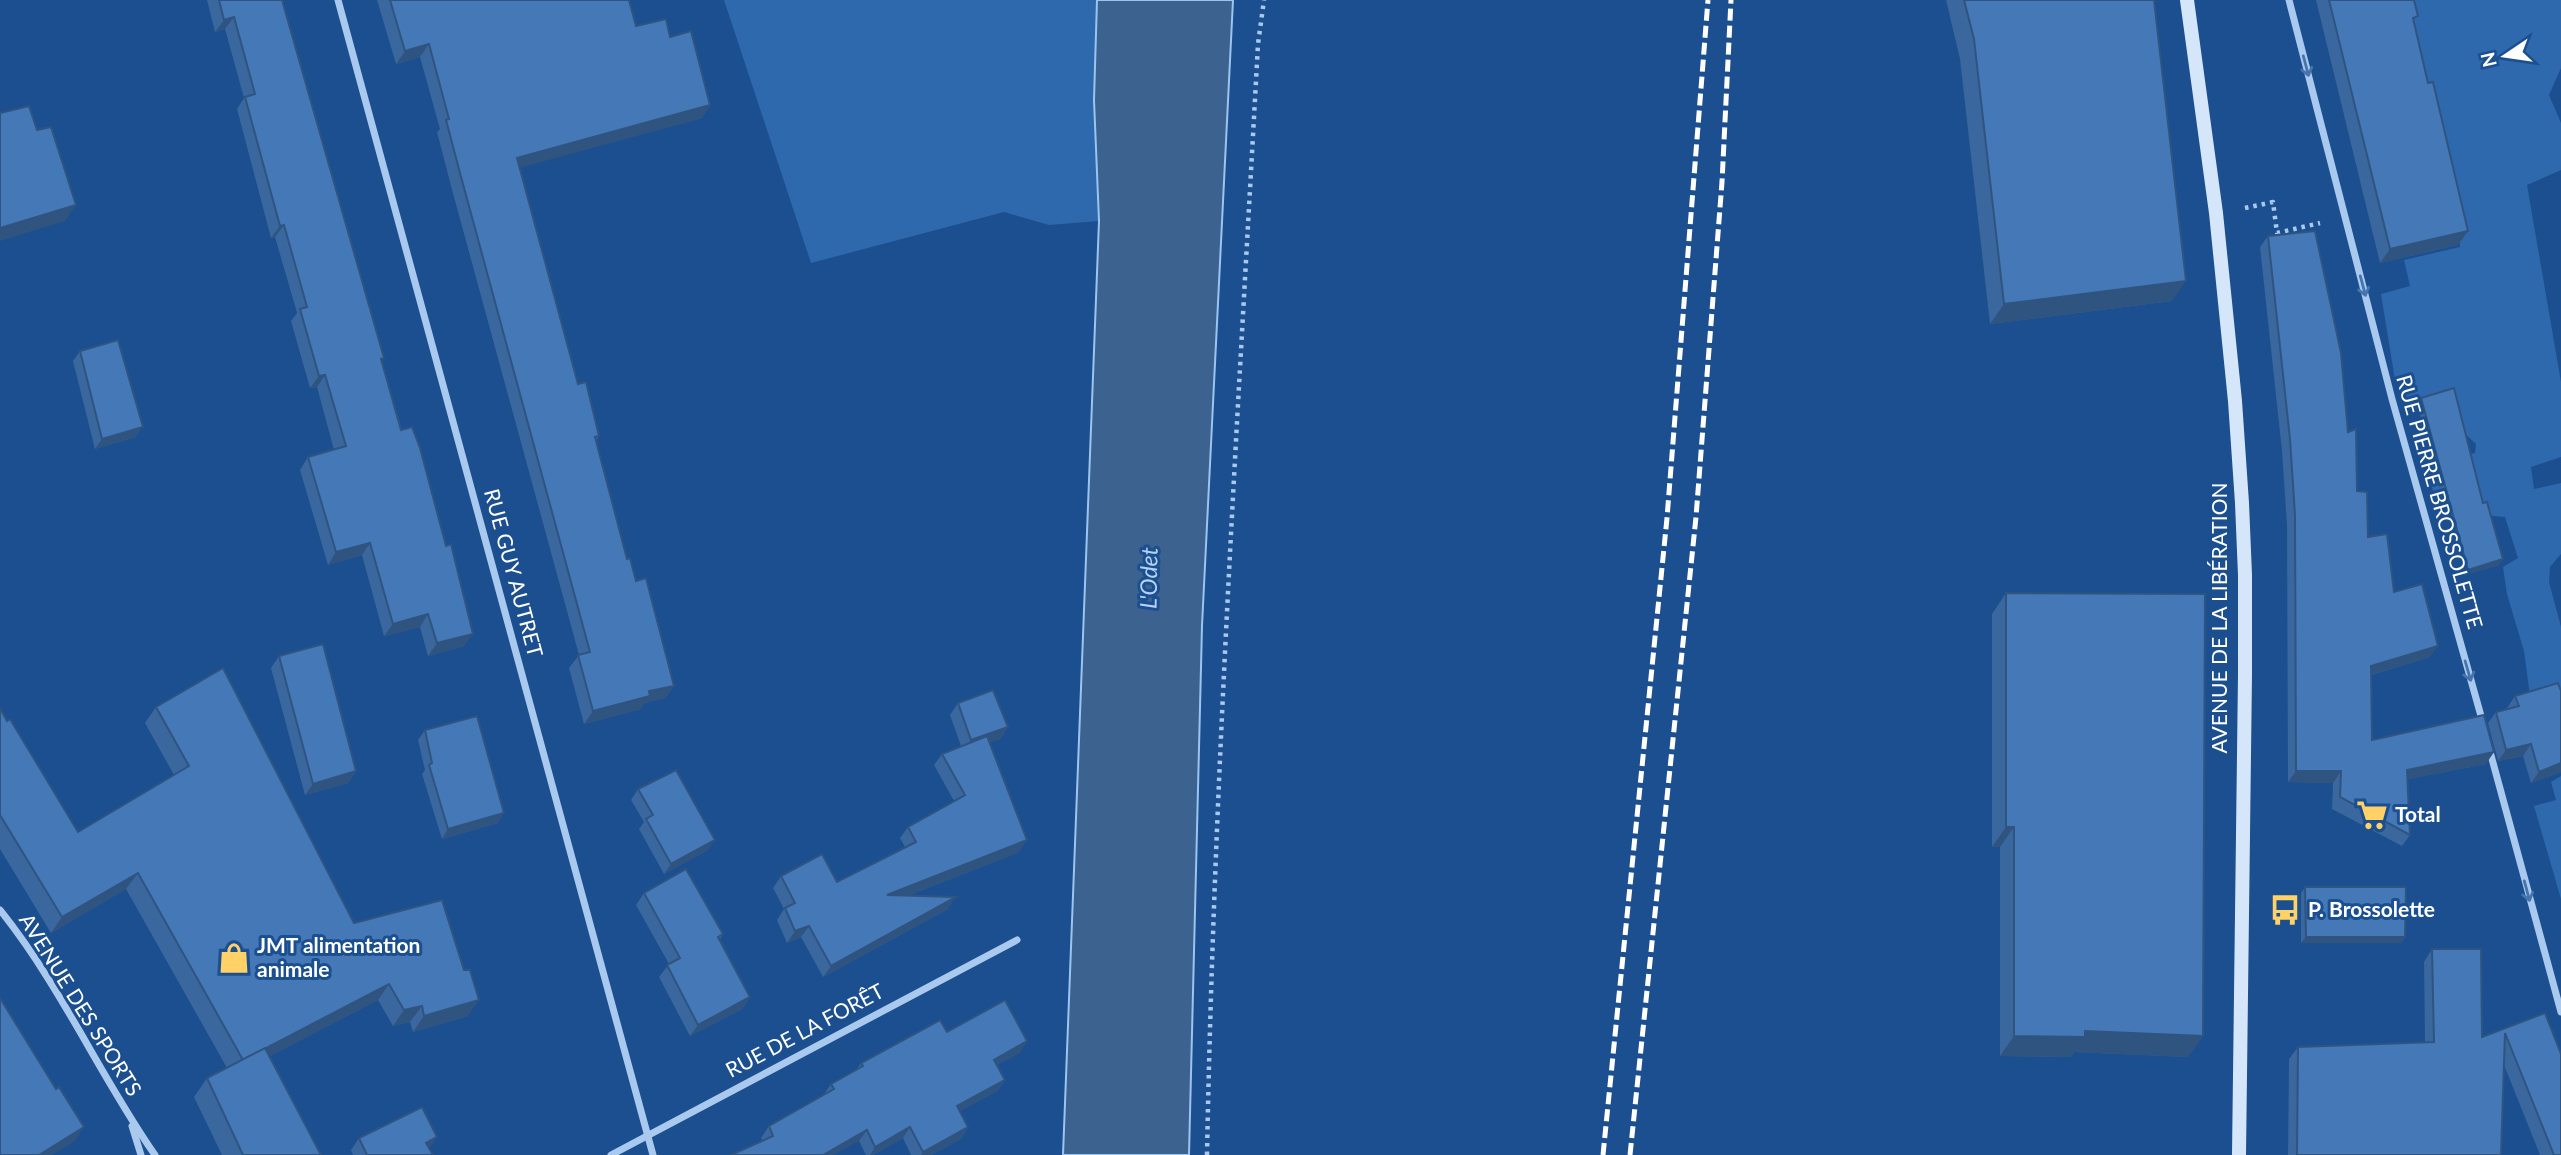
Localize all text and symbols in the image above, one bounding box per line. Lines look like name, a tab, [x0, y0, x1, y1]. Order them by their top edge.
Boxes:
north arrow	[2470, 21, 2540, 91]
text: N	[2475, 50, 2501, 70]
one-way arrow	[2300, 54, 2313, 77]
one-way arrow	[2357, 274, 2370, 297]
street label: RUE PIERRE BROSSOLETTE	[2392, 372, 2489, 632]
street label: AVENUE DE LA LIBÉRATION	[2206, 483, 2231, 753]
street label: RUE GUY AUTRET	[480, 486, 549, 660]
water label: L'Odet	[1133, 547, 1163, 609]
one-way arrow	[2463, 660, 2476, 682]
supermarket icon: Total	[2355, 798, 2389, 832]
place label: Total	[2395, 801, 2441, 826]
one-way arrow	[2521, 879, 2534, 902]
bus stop icon: P. Brossolette	[2268, 893, 2302, 927]
place label: P. Brossolette	[2308, 896, 2435, 921]
street label: AVENUE DES SPORTS	[15, 908, 148, 1100]
place label: JMT alimentation animale	[257, 932, 420, 981]
shop icon: JMT alimentation animale	[217, 941, 251, 975]
street label: RUE DE LA FORÊT	[721, 977, 888, 1082]

